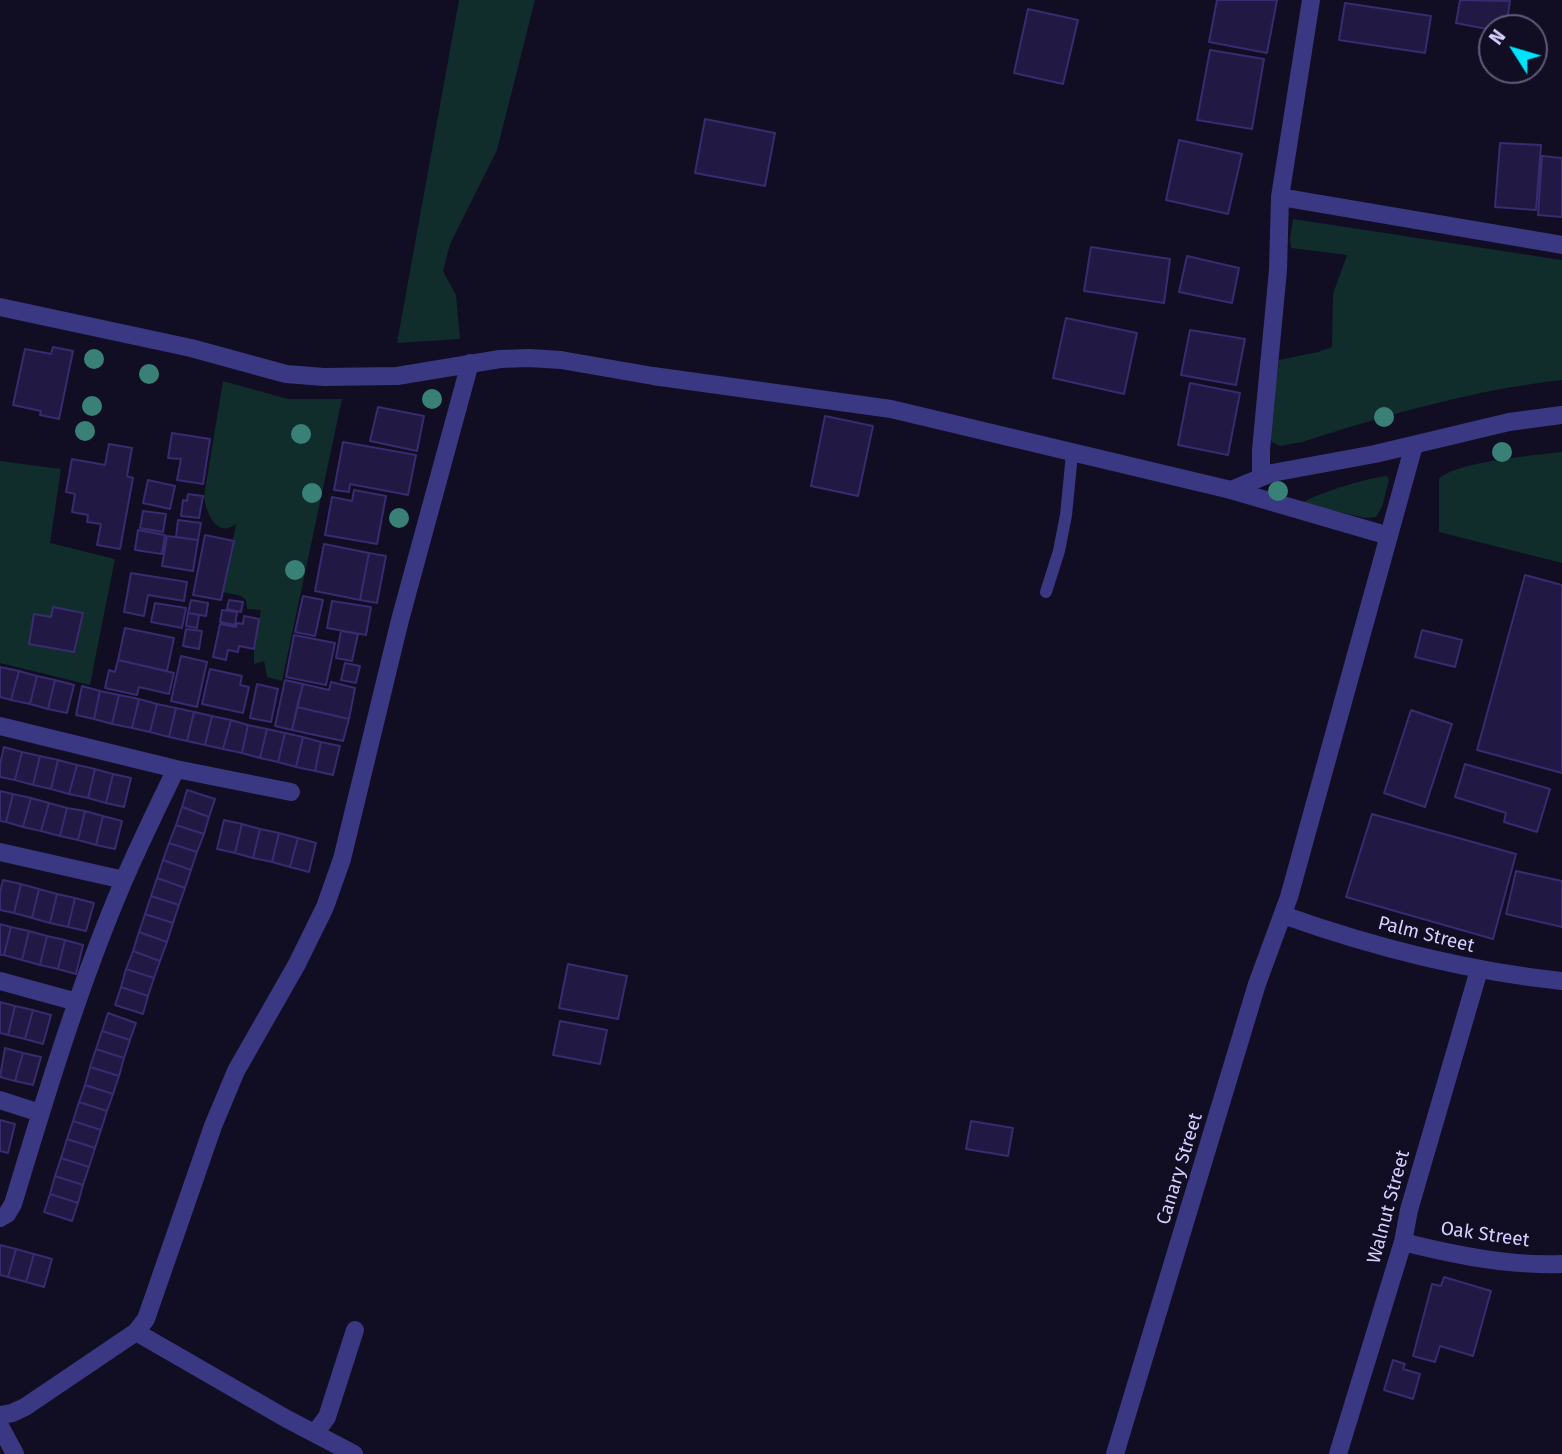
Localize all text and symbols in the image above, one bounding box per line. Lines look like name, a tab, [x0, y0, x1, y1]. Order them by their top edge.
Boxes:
north arrow	[1478, 14, 1548, 84]
text: N	[1484, 25, 1510, 49]
street label: Palm Street	[1375, 912, 1477, 958]
street label: Canary Street	[1152, 1110, 1208, 1228]
street label: Walnut Street	[1363, 1148, 1415, 1266]
street label: Oak Street	[1439, 1217, 1531, 1253]

